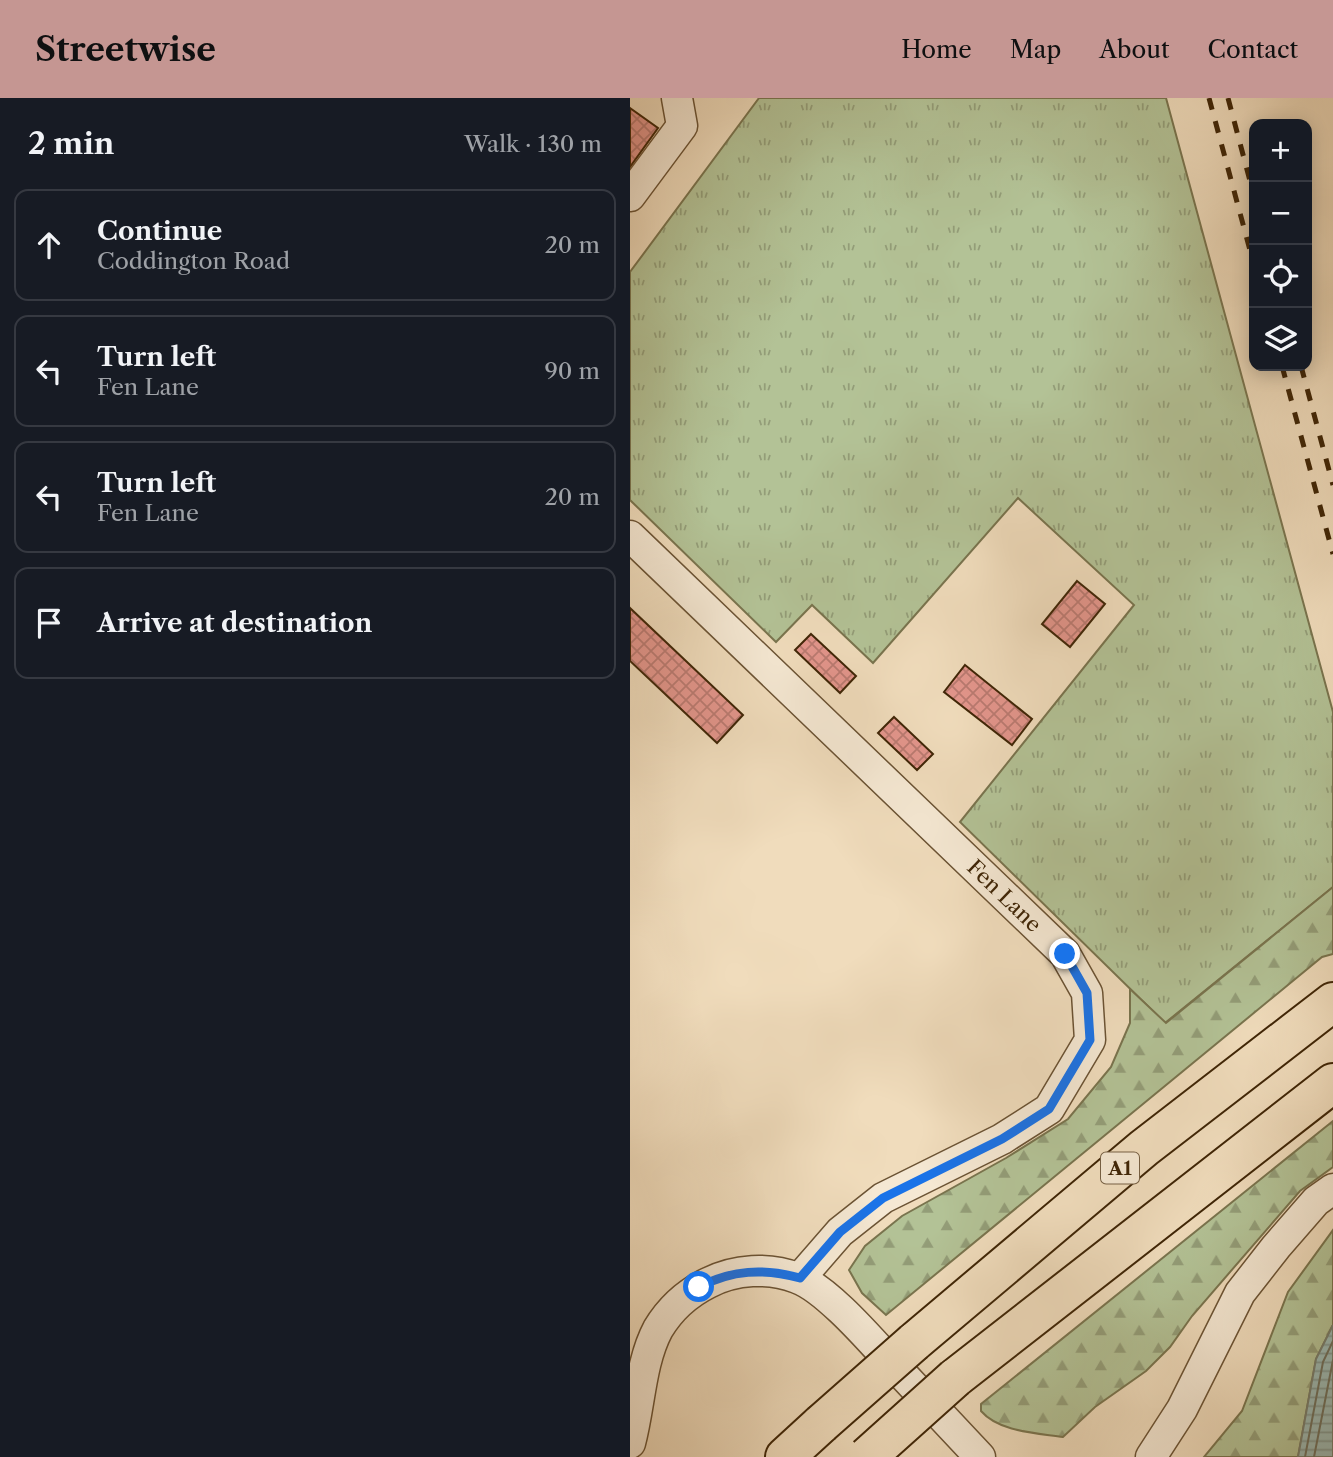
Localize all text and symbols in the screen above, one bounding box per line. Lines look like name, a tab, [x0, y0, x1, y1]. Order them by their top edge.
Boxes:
text: Streetwise	[35, 29, 216, 70]
text: Home	[901, 35, 972, 64]
text: Map	[1010, 35, 1061, 64]
text: About	[1099, 35, 1170, 64]
text: Contact	[1208, 35, 1298, 64]
map controls	[1249, 119, 1312, 371]
button: +	[1249, 119, 1312, 182]
text: 2 min	[28, 125, 114, 162]
text: Walk · 130 m	[464, 130, 602, 158]
button: −	[1249, 182, 1312, 245]
text: Continue	[97, 215, 222, 247]
icon: ahead	[30, 226, 68, 264]
text: 20 m	[545, 231, 600, 259]
button: locate	[1249, 245, 1312, 308]
text: Coddington Road	[97, 247, 290, 275]
button: layers	[1249, 308, 1312, 371]
text: Turn left	[97, 341, 216, 373]
icon: left	[30, 352, 68, 390]
text: 90 m	[544, 357, 600, 385]
text: Fen Lane	[97, 373, 199, 401]
text: Turn left	[97, 467, 216, 499]
icon: left	[30, 478, 68, 516]
text: 20 m	[545, 483, 600, 511]
text: Fen Lane	[97, 499, 199, 527]
icon: arrive	[30, 604, 68, 642]
text: Arrive at destination	[97, 607, 372, 639]
street label: Fen Lane	[962, 854, 1046, 937]
route end	[1049, 938, 1080, 969]
road number: A1	[1101, 1152, 1139, 1184]
route start	[683, 1271, 714, 1302]

